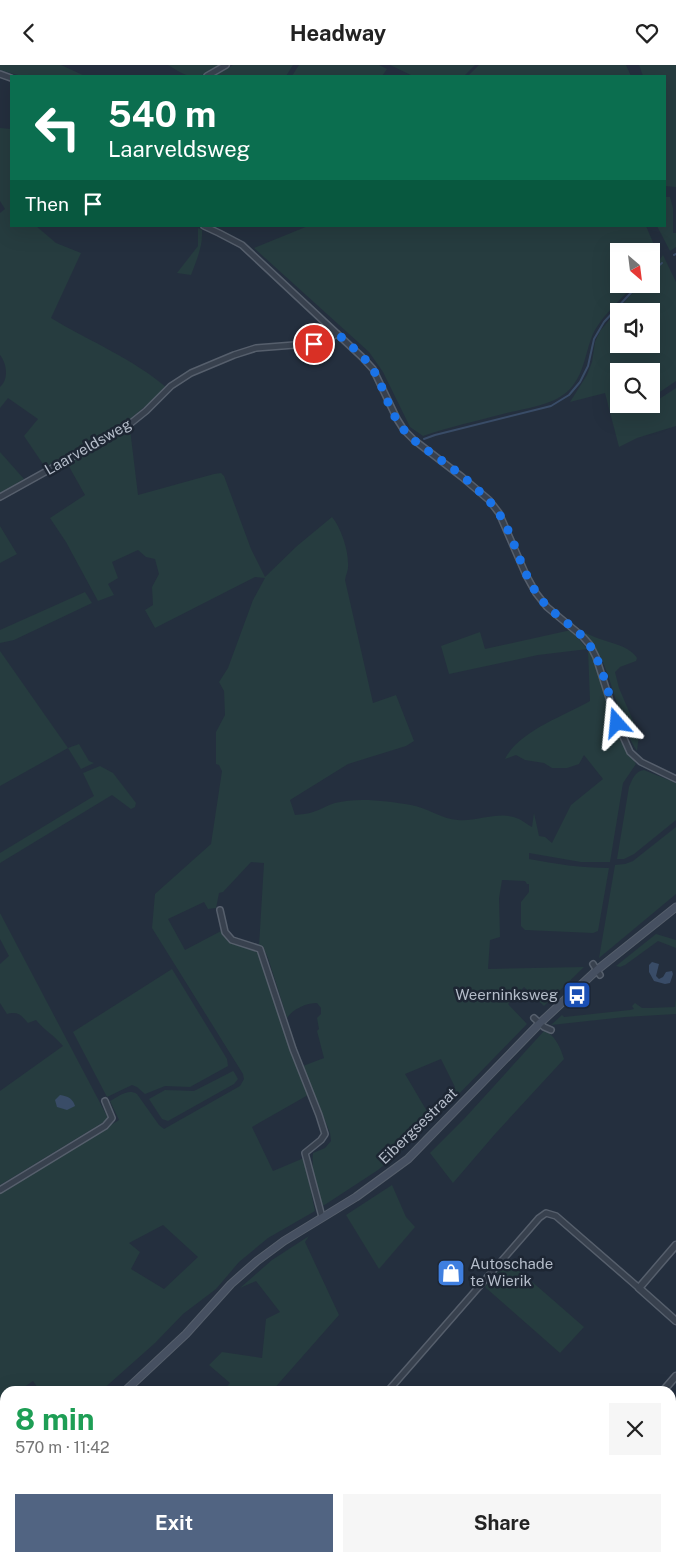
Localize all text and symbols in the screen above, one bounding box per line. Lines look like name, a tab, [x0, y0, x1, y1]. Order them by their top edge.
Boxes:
icon: back	[15, 19, 43, 47]
icon: heart	[633, 19, 661, 47]
text: Headway	[290, 20, 386, 46]
text: 540 m	[108, 94, 216, 135]
icon: left	[25, 95, 90, 160]
text: Laarveldsweg	[108, 136, 250, 162]
icon: arrive	[79, 190, 107, 218]
text: Then	[25, 193, 69, 215]
north arrow	[610, 243, 660, 293]
map controls	[610, 243, 660, 413]
button: sound	[610, 303, 660, 353]
pin	[293, 323, 335, 365]
icon: arrive	[300, 330, 328, 358]
button: search	[610, 363, 660, 413]
street label: Laarveldsweg	[42, 415, 134, 478]
position arrow	[590, 696, 642, 748]
bus stop icon: Weerninksweg	[562, 980, 592, 1010]
place label: Weerninksweg	[455, 986, 558, 1003]
street label: Eibergsestraat	[375, 1084, 460, 1167]
place label: Autoschade te Wierik	[470, 1255, 553, 1289]
shop icon: Autoschade te Wierik	[436, 1258, 466, 1288]
text: 8 min	[15, 1401, 95, 1437]
button: close	[609, 1403, 661, 1455]
text: 570 m · 11:42	[15, 1438, 110, 1457]
button: Exit	[15, 1494, 333, 1552]
button: Share	[343, 1494, 661, 1552]

